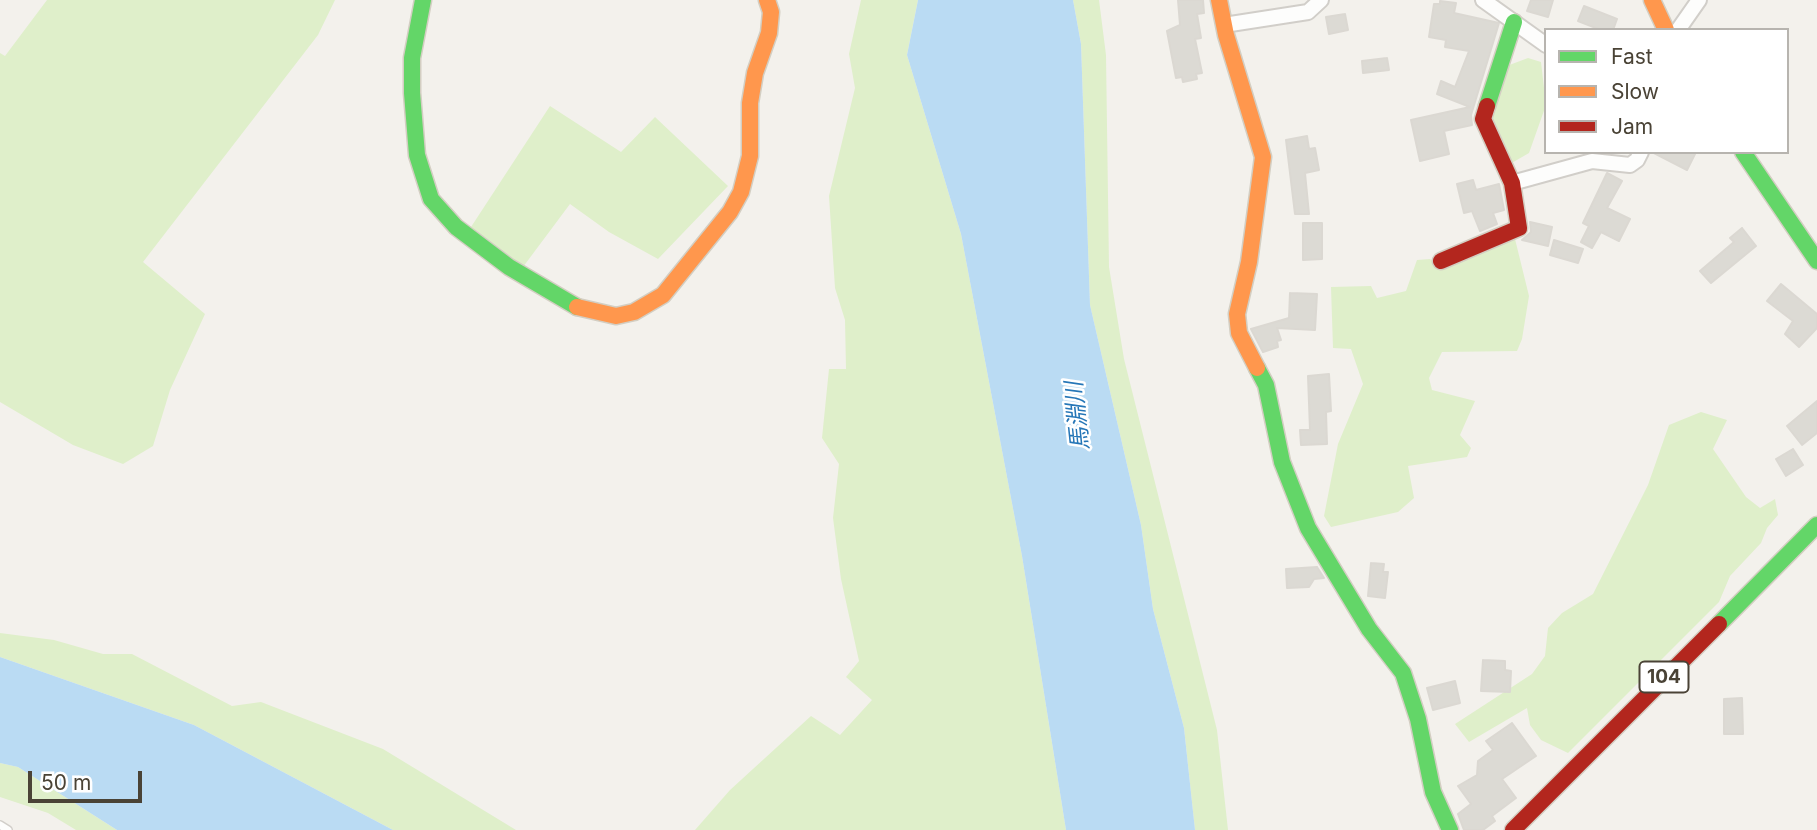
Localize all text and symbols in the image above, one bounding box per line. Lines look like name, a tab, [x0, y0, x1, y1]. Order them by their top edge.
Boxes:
legend	[1544, 28, 1789, 154]
text: Fast	[1611, 44, 1653, 69]
text: Slow	[1611, 79, 1659, 104]
text: Jam	[1611, 114, 1653, 139]
water label: 馬淵川	[1061, 380, 1095, 452]
road number: 104	[1640, 662, 1688, 692]
scale bar	[32, 756, 145, 800]
text: 50 m	[41, 770, 91, 795]

